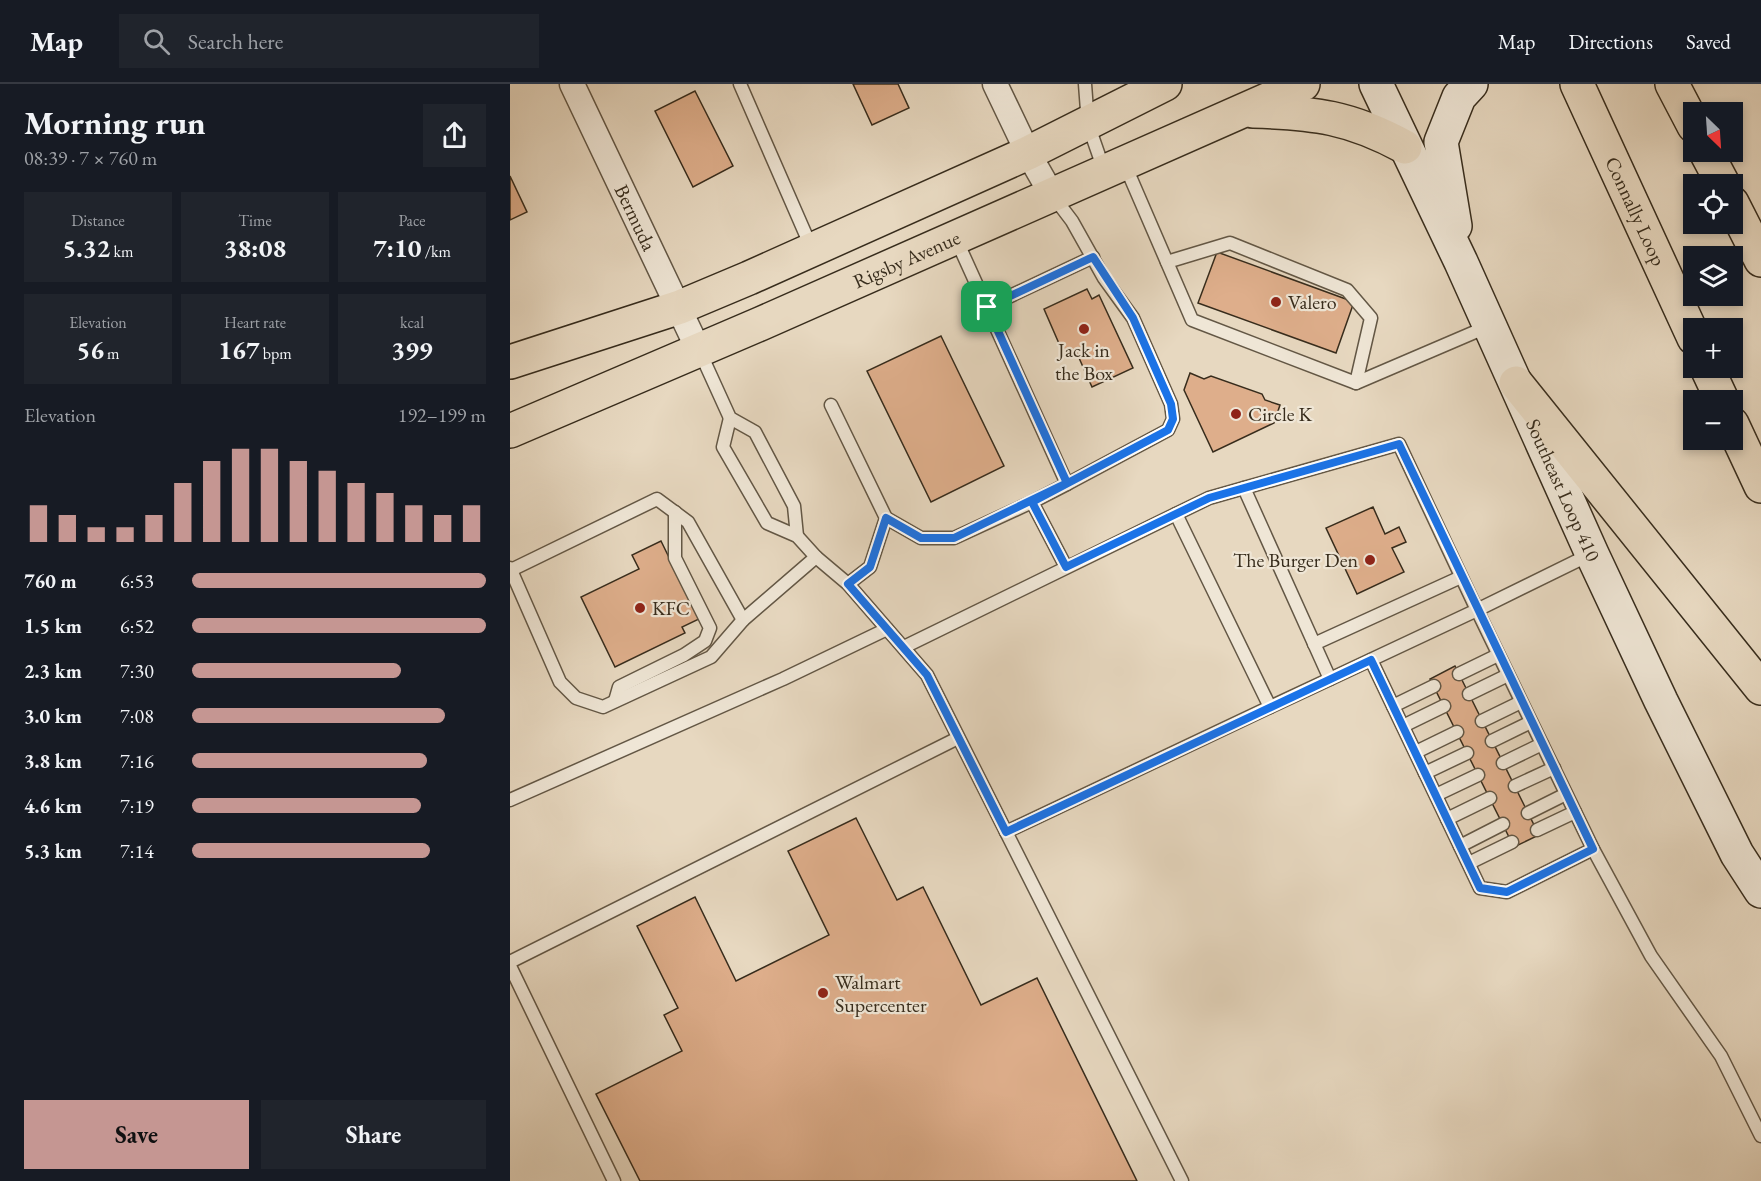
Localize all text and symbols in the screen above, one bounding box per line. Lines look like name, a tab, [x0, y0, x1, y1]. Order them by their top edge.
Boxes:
search box	[119, 14, 539, 68]
text: Map	[30, 23, 83, 59]
icon: search	[140, 25, 173, 58]
text: Search here	[188, 27, 283, 56]
text: Map	[1498, 28, 1535, 55]
text: Directions	[1568, 28, 1653, 55]
text: Saved	[1686, 28, 1731, 55]
text: Morning run	[24, 101, 206, 144]
north arrow	[1683, 102, 1743, 162]
map controls	[1683, 102, 1743, 450]
button: share	[423, 104, 486, 167]
text: 08:39 · 7 × 760 m	[24, 145, 157, 171]
street label: Connally Loop	[1599, 152, 1672, 270]
button: locate	[1683, 174, 1743, 234]
street label: Bermuda	[609, 180, 662, 255]
text: Distance	[71, 210, 125, 231]
text: Time	[238, 210, 272, 231]
text: Pace	[399, 210, 425, 231]
street label: Rigsby Avenue	[849, 224, 964, 294]
text: 5.32	[63, 231, 110, 265]
text: 38:08	[224, 231, 286, 265]
text: 7:10	[373, 231, 422, 265]
text: km	[110, 241, 133, 262]
text: /km	[422, 241, 451, 262]
button: layers	[1683, 246, 1743, 306]
pin	[961, 281, 1012, 332]
place label: Valero	[1288, 289, 1337, 315]
icon: arrive	[970, 290, 1003, 323]
marker: Valero	[1269, 295, 1283, 309]
text: Elevation	[69, 312, 127, 333]
text: Heart rate	[224, 312, 286, 333]
text: kcal	[400, 312, 424, 333]
button: +	[1683, 318, 1743, 378]
marker: Jack in the Box	[1077, 322, 1091, 336]
text: 56	[76, 333, 104, 367]
text: 167	[218, 333, 260, 367]
text: 399	[391, 333, 433, 367]
place label: Jack in the Box	[1055, 337, 1113, 386]
text: m	[104, 343, 120, 364]
text: bpm	[260, 343, 292, 364]
button: −	[1683, 390, 1743, 450]
place label: Circle K	[1248, 401, 1313, 427]
text: Elevation	[24, 402, 96, 428]
text: 192–199 m	[398, 402, 486, 428]
marker: Circle K	[1229, 407, 1243, 421]
street label: Southeast Loop 410	[1520, 414, 1607, 566]
place label: The Burger Den	[1233, 547, 1358, 573]
marker: The Burger Den	[1363, 553, 1377, 567]
text: 760 m	[24, 568, 77, 594]
text: 6:53	[120, 568, 154, 594]
place label: KFC	[652, 595, 690, 621]
marker: KFC	[633, 601, 647, 615]
text: 1.5 km	[24, 613, 82, 639]
text: 6:52	[120, 613, 154, 639]
text: 2.3 km	[24, 658, 82, 684]
text: 7:30	[120, 658, 154, 684]
text: 3.0 km	[24, 703, 82, 729]
text: 7:08	[120, 703, 154, 729]
text: 3.8 km	[24, 748, 82, 774]
text: 7:16	[120, 748, 154, 774]
text: 4.6 km	[24, 793, 82, 819]
text: 7:19	[120, 793, 154, 819]
text: 5.3 km	[24, 838, 82, 864]
text: 7:14	[120, 838, 154, 864]
place label: Walmart Supercenter	[835, 969, 927, 1018]
marker: Walmart Supercenter	[816, 986, 830, 1000]
button: Save	[24, 1100, 249, 1169]
button: Share	[261, 1100, 486, 1169]

